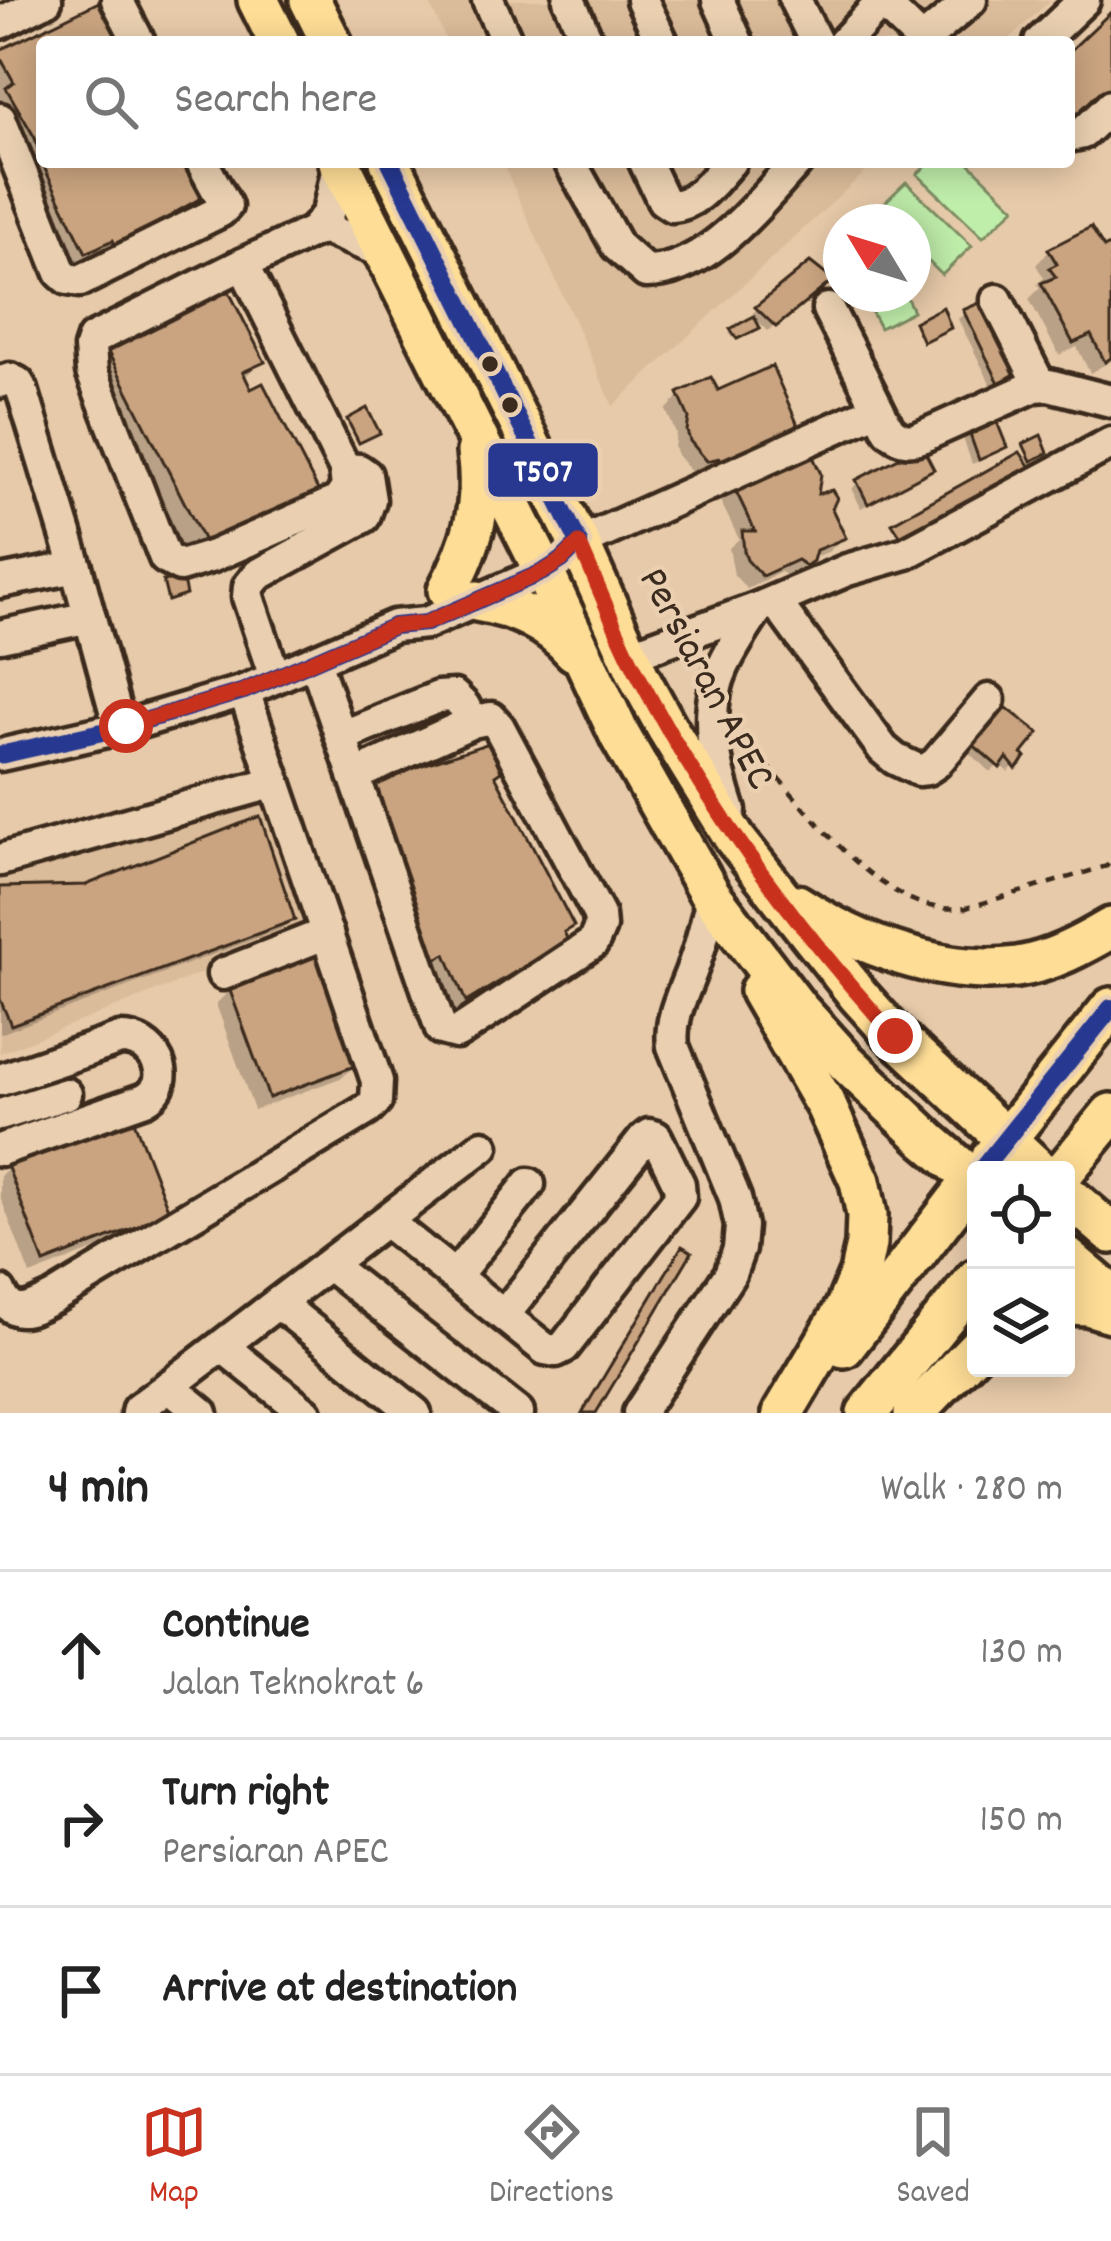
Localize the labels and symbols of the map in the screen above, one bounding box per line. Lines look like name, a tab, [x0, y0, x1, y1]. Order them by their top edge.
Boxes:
north arrow	[823, 204, 931, 312]
unlabelled marker	[479, 353, 501, 375]
unlabelled marker	[499, 394, 521, 416]
line badge: T507	[486, 441, 600, 499]
text: T507	[513, 451, 573, 498]
street label: Persiaran APEC	[620, 558, 788, 802]
route start	[99, 699, 153, 753]
route end	[868, 1009, 922, 1063]

